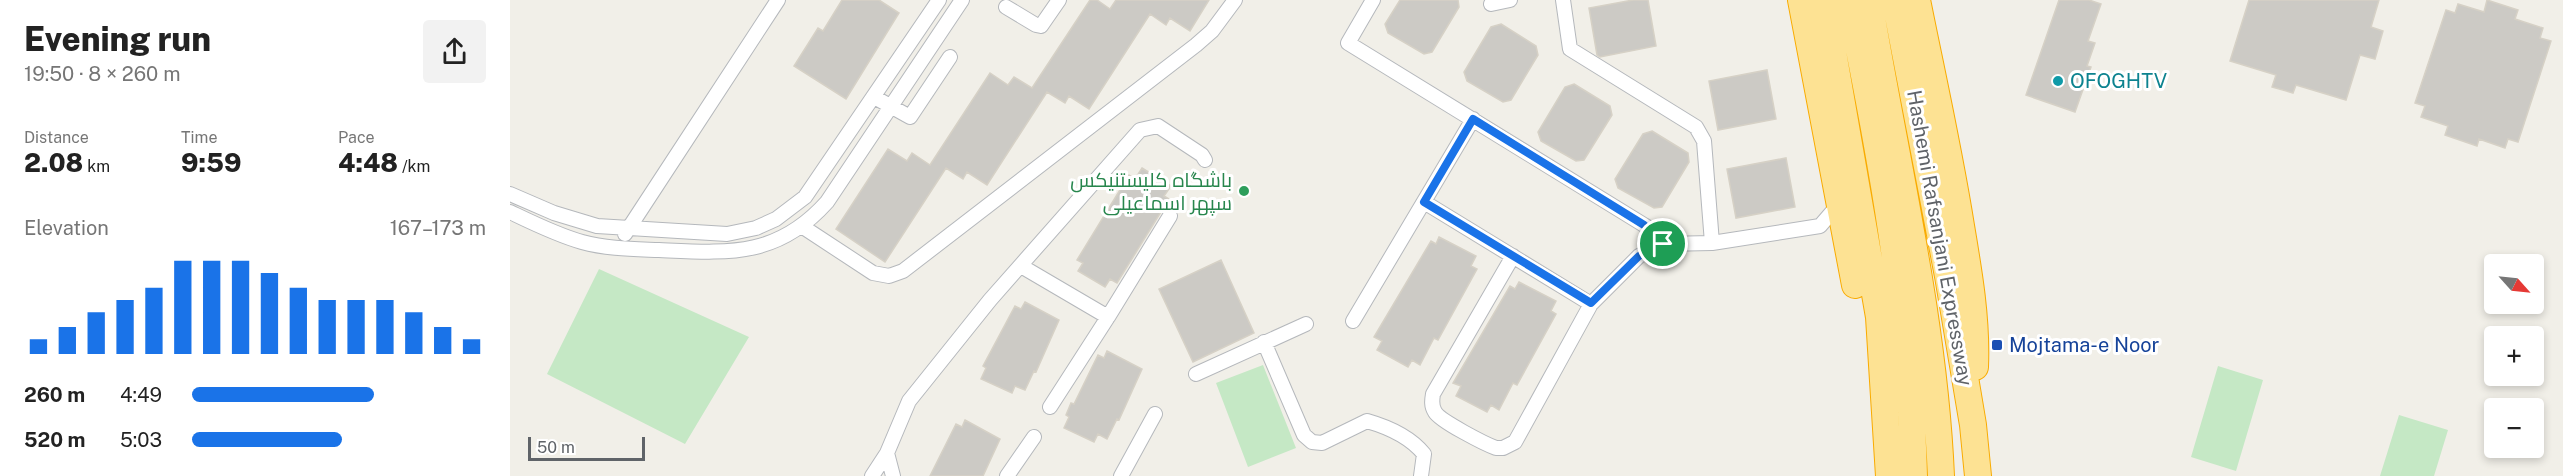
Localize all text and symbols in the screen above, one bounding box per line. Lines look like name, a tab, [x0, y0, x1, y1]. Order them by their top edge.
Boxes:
text: Evening run	[24, 20, 211, 58]
button: share	[423, 20, 486, 83]
text: 19:50 · 8 × 260 m	[24, 62, 180, 86]
place label: OFOGHTV	[2070, 69, 2167, 93]
marker: OFOGHTV	[2051, 74, 2065, 88]
street label: Hashemi Rafsanjani Expressway	[1902, 88, 1978, 388]
text: Distance	[24, 128, 89, 147]
text: Time	[181, 128, 217, 147]
text: Pace	[338, 128, 375, 147]
text: 2.08	[24, 147, 83, 178]
text: 9:59	[181, 147, 242, 178]
text: 4:48	[338, 147, 398, 178]
text: km	[83, 157, 110, 176]
text: /km	[398, 157, 430, 176]
place label: باشگاه کلیستنیکس سپهر اسماعیلی	[1070, 168, 1232, 216]
marker: باشگاه کلیستنیکس سپهر اسماعیلی	[1237, 184, 1251, 198]
text: Elevation	[24, 216, 109, 240]
text: 167–173 m	[390, 216, 486, 240]
pin	[1637, 218, 1688, 269]
icon: arrive	[1646, 227, 1679, 260]
north arrow	[2484, 254, 2544, 314]
map controls	[2484, 254, 2544, 458]
button: +	[2484, 326, 2544, 386]
place label: Mojtama-e Noor	[2009, 333, 2160, 357]
marker: Mojtama-e Noor	[1990, 338, 2004, 352]
text: 260 m	[24, 383, 85, 407]
text: 4:49	[120, 383, 162, 407]
button: −	[2484, 398, 2544, 458]
text: 520 m	[24, 428, 86, 452]
text: 5:03	[120, 428, 162, 452]
scale bar	[528, 434, 645, 462]
text: 50 m	[537, 438, 575, 457]

